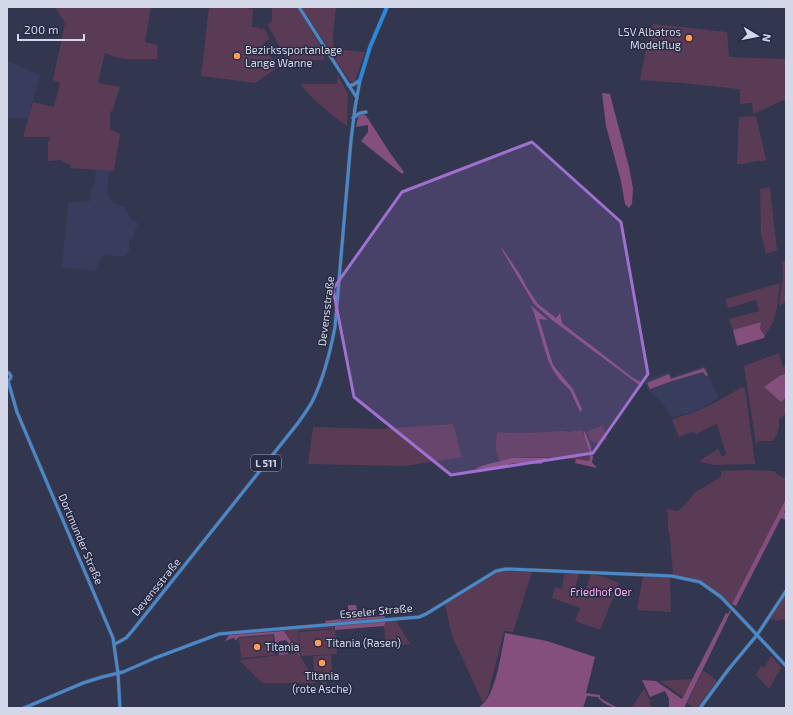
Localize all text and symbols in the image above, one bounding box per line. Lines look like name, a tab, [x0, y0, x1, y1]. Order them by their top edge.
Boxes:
scale bar	[18, 16, 84, 42]
north arrow	[737, 16, 777, 56]
text: 200 m	[24, 22, 58, 36]
place label: LSV Albatros Modelflug	[618, 25, 681, 51]
marker: LSV Albatros Modelflug	[684, 33, 694, 43]
text: N	[760, 33, 774, 43]
place label: Bezirkssportanlage Lange Wanne	[245, 43, 342, 69]
marker: Bezirkssportanlage Lange Wanne	[232, 51, 242, 61]
street label: Devensstraße	[315, 275, 336, 347]
road number: L 511	[251, 455, 281, 471]
street label: Dortmunder Straße	[56, 491, 107, 586]
street label: Devensstraße	[128, 555, 183, 618]
park label: Friedhof Oer	[570, 585, 632, 598]
street label: Esseler Straße	[339, 601, 413, 620]
place label: Titania (Rasen)	[326, 636, 401, 649]
marker: Titania (Rasen)	[313, 638, 323, 648]
place label: Titania	[265, 640, 300, 653]
marker: Titania	[252, 642, 262, 652]
marker: Titania (rote Asche)	[317, 658, 327, 668]
place label: Titania (rote Asche)	[292, 669, 352, 695]

